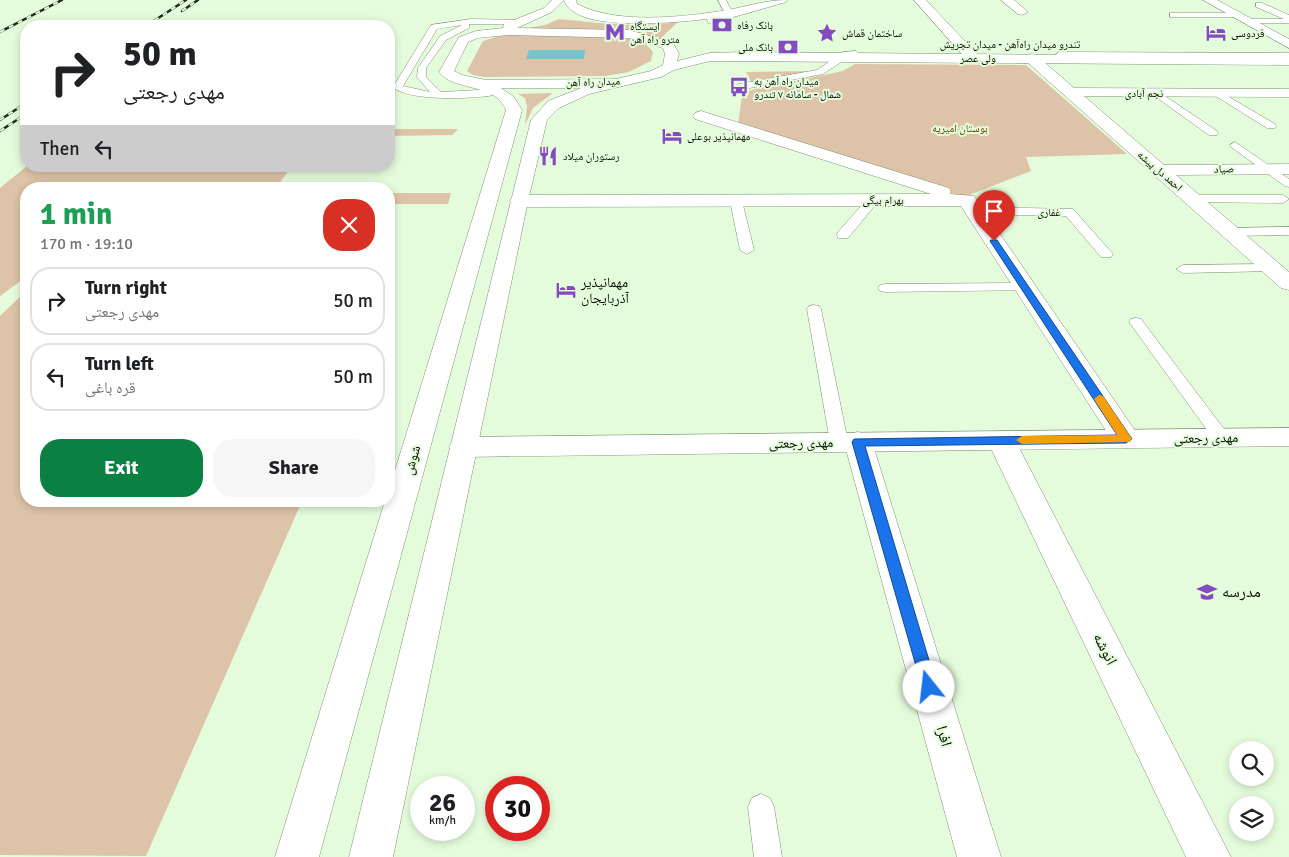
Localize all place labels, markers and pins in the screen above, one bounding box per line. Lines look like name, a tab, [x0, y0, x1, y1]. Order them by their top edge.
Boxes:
bank icon: بانک رفاه	[711, 14, 733, 36]
place label: بانک رفاه	[737, 19, 773, 32]
place label: ایستگاه مترو راه آهن	[630, 20, 679, 46]
metro station icon: ایستگاه مترو راه آهن	[604, 21, 626, 43]
place icon: ساختمان قماش	[816, 22, 838, 44]
hotel icon: فردوسی	[1205, 22, 1227, 44]
place label: ساختمان قماش	[842, 27, 902, 40]
place label: فردوسی	[1231, 27, 1265, 40]
bank icon: بانک ملی	[777, 36, 799, 58]
place label: بانک ملی	[738, 41, 773, 54]
place label: میدان راه آهن به شمال - سامانه ۷ تندرو	[754, 75, 841, 101]
bus stop icon: میدان راه آهن به شمال - سامانه ۷ تندرو	[728, 76, 750, 98]
hotel icon: مهمانپذیر بوعلی	[661, 125, 683, 147]
place label: مهمانپذیر بوعلی	[687, 130, 750, 143]
restaurant icon: رستوران میلاد	[537, 145, 559, 167]
place label: رستوران میلاد	[563, 150, 620, 163]
pin	[973, 190, 1015, 241]
place label: مهمانپذیر آذربایجان	[580, 274, 629, 307]
hotel icon: مهمانپذیر آذربایجان	[555, 279, 577, 301]
school or university icon: مدرسه	[1196, 581, 1218, 603]
place label: مدرسه	[1222, 582, 1261, 602]

